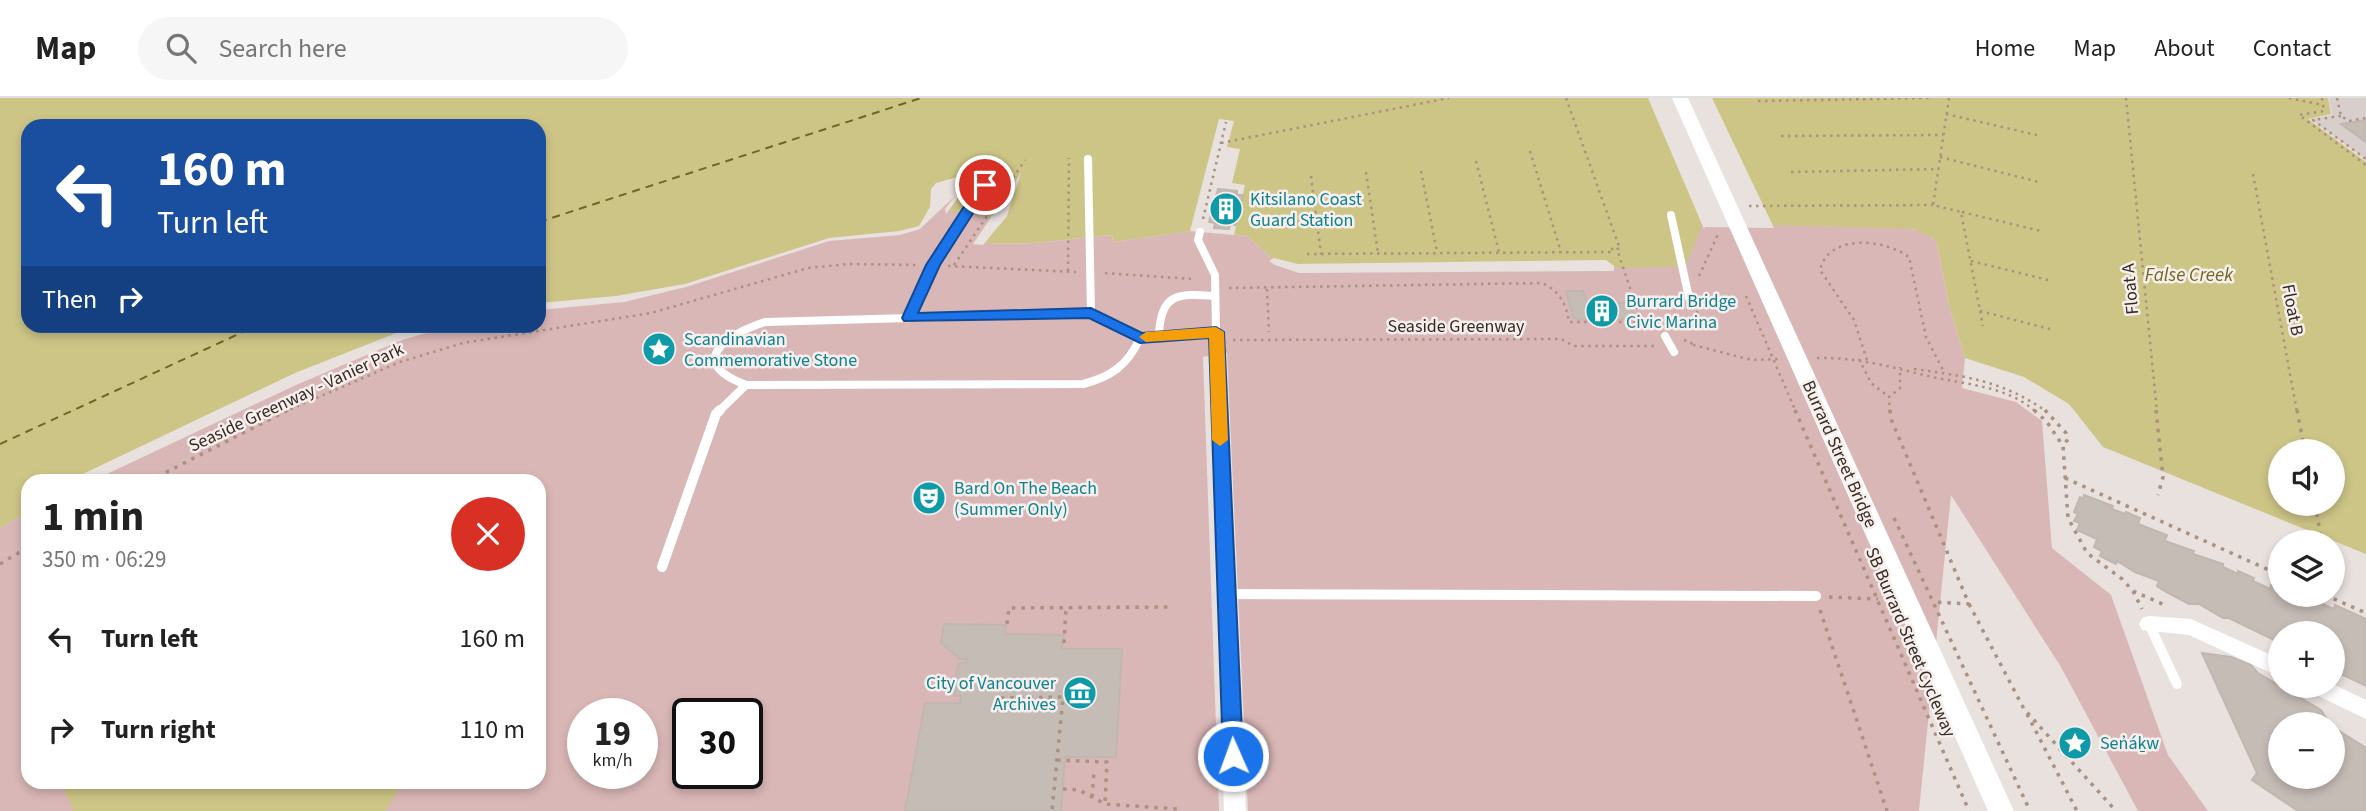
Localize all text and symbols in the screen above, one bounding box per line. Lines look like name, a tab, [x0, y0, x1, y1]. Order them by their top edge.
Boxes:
search box	[138, 17, 628, 80]
text: Map	[35, 25, 96, 72]
icon: search	[162, 29, 200, 67]
text: Search here	[218, 30, 347, 67]
text: Home	[1975, 31, 2035, 66]
text: Map	[2073, 31, 2116, 66]
text: About	[2154, 31, 2215, 66]
text: Contact	[2253, 31, 2331, 66]
text: 160 m	[157, 135, 286, 205]
icon: left	[42, 147, 133, 238]
pin	[955, 155, 1015, 215]
icon: arrive	[966, 166, 1004, 204]
place label: Kitsilano Coast Guard Station	[1250, 187, 1362, 233]
building icon: Kitsilano Coast Guard Station	[1207, 190, 1245, 228]
text: Turn left	[157, 200, 268, 246]
street label: Float A	[2116, 262, 2145, 316]
water label: False Creek	[2145, 262, 2234, 289]
icon: right	[111, 280, 149, 318]
text: Then	[42, 281, 97, 318]
street label: Float B	[2275, 282, 2310, 338]
place label: Burrard Bridge Civic Marina	[1626, 289, 1736, 335]
building icon: Burrard Bridge Civic Marina	[1583, 292, 1621, 330]
street label: Seaside Greenway	[1388, 314, 1525, 339]
place label: Scandinavian Commemorative Stone	[684, 327, 857, 373]
place icon: Scandinavian Commemorative Stone	[640, 330, 678, 368]
street label: Seaside Greenway - Vanier Park	[185, 337, 408, 458]
street label: Burrard Street Bridge	[1796, 377, 1883, 532]
map controls	[2268, 439, 2345, 789]
button: sound	[2268, 439, 2345, 516]
place label: Bard On The Beach (Summer Only)	[954, 476, 1097, 522]
theatre icon: Bard On The Beach (Summer Only)	[910, 479, 948, 517]
text: 1 min	[42, 487, 144, 547]
button: close	[451, 497, 525, 571]
button: layers	[2268, 530, 2345, 607]
text: 350 m · 06:29	[42, 543, 166, 576]
street label: SB Burrard Street Cycleway	[1859, 543, 1962, 742]
icon: left	[42, 620, 80, 658]
text: Turn left	[101, 620, 198, 657]
text: 160 m	[459, 620, 525, 657]
button: +	[2268, 621, 2345, 698]
place label: City of Vancouver Archives	[926, 671, 1057, 717]
museum icon: City of Vancouver Archives	[1061, 674, 1099, 712]
speed limit sign: 30	[672, 698, 763, 789]
text: 19	[594, 709, 631, 759]
icon: right	[42, 711, 80, 749]
text: Turn right	[101, 711, 216, 748]
text: 110 m	[459, 711, 525, 748]
button: −	[2268, 712, 2345, 789]
position arrow	[1196, 719, 1270, 793]
place icon: Sen̓áḵw	[2056, 724, 2094, 762]
place label: Sen̓áḵw	[2100, 731, 2159, 756]
text: km/h	[593, 748, 632, 773]

